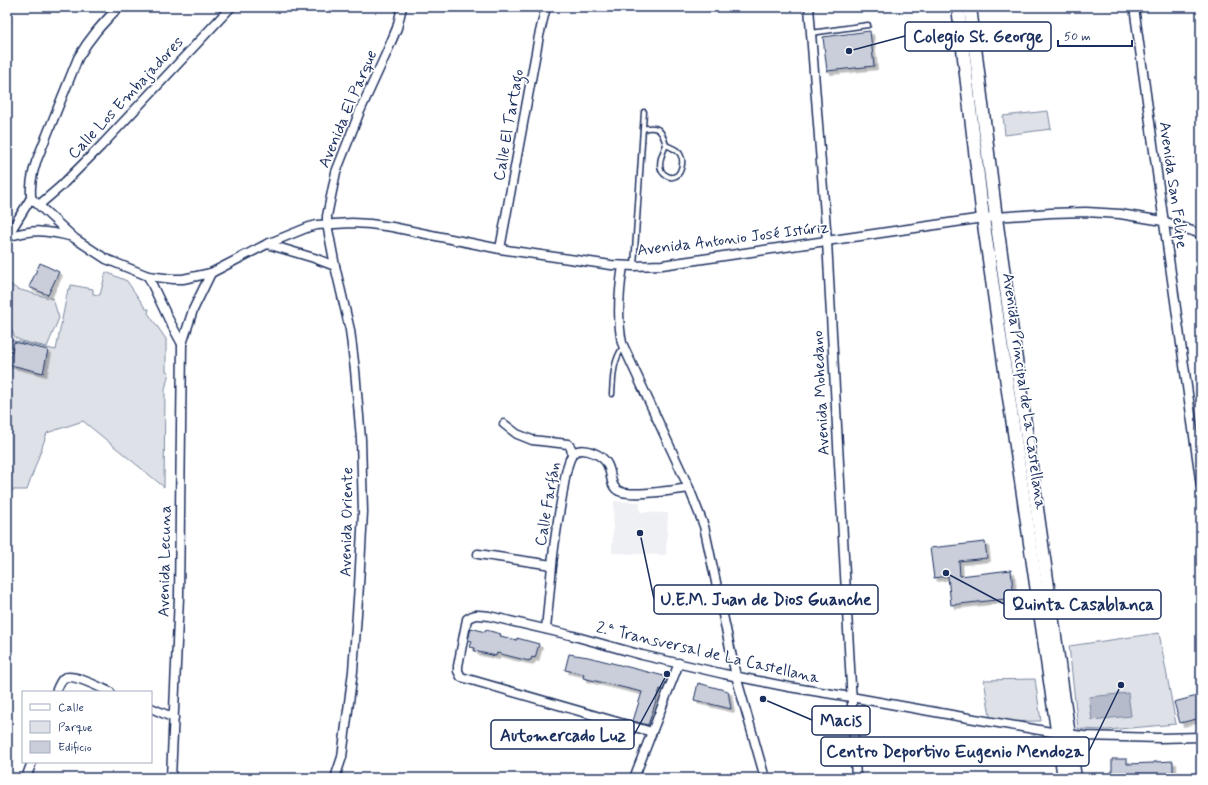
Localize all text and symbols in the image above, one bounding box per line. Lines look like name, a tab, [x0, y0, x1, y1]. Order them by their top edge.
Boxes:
callout: Colegio St. George	[905, 22, 1051, 51]
scale bar	[1058, 22, 1132, 48]
text: Colegio St. George	[913, 26, 1043, 51]
text: 50 m	[1064, 29, 1091, 45]
street label: Calle Los Embajadores	[63, 32, 189, 164]
street label: Avenida El Parque	[314, 47, 382, 171]
street label: Calle El Tartago	[489, 67, 530, 183]
street label: Avenida San Felipe	[1154, 120, 1192, 250]
street label: Avenida Antonio José Istúriz	[636, 217, 830, 261]
street label: Avenida Principal de La Castellana	[997, 271, 1051, 511]
street label: Avenida Mohedano	[807, 330, 835, 456]
street label: Calle Farfán	[530, 460, 566, 548]
street label: Avenida Oriente	[336, 467, 358, 577]
street label: Avenida Lecuna	[154, 505, 176, 617]
callout: U.E.M. Juan de Dios Guanche	[654, 585, 878, 614]
text: U.E.M. Juan de Dios Guanche	[661, 589, 872, 611]
callout: Quinta Casablanca	[1004, 590, 1161, 619]
text: Quinta Casablanca	[1012, 594, 1154, 616]
street label: 2.ª Transversal de La Castellana	[594, 617, 822, 689]
legend	[22, 691, 152, 763]
text: Calle	[58, 700, 84, 716]
callout: Macis	[812, 706, 870, 735]
text: Macis	[820, 710, 862, 732]
text: Parque	[58, 720, 93, 736]
callout: Automercado Luz	[491, 720, 634, 749]
text: Automercado Luz	[500, 725, 627, 747]
callout: Centro Deportivo Eugenio Mendoza	[821, 737, 1089, 766]
text: Edificio	[58, 740, 92, 756]
text: Centro Deportivo Eugenio Mendoza	[826, 741, 1084, 764]

